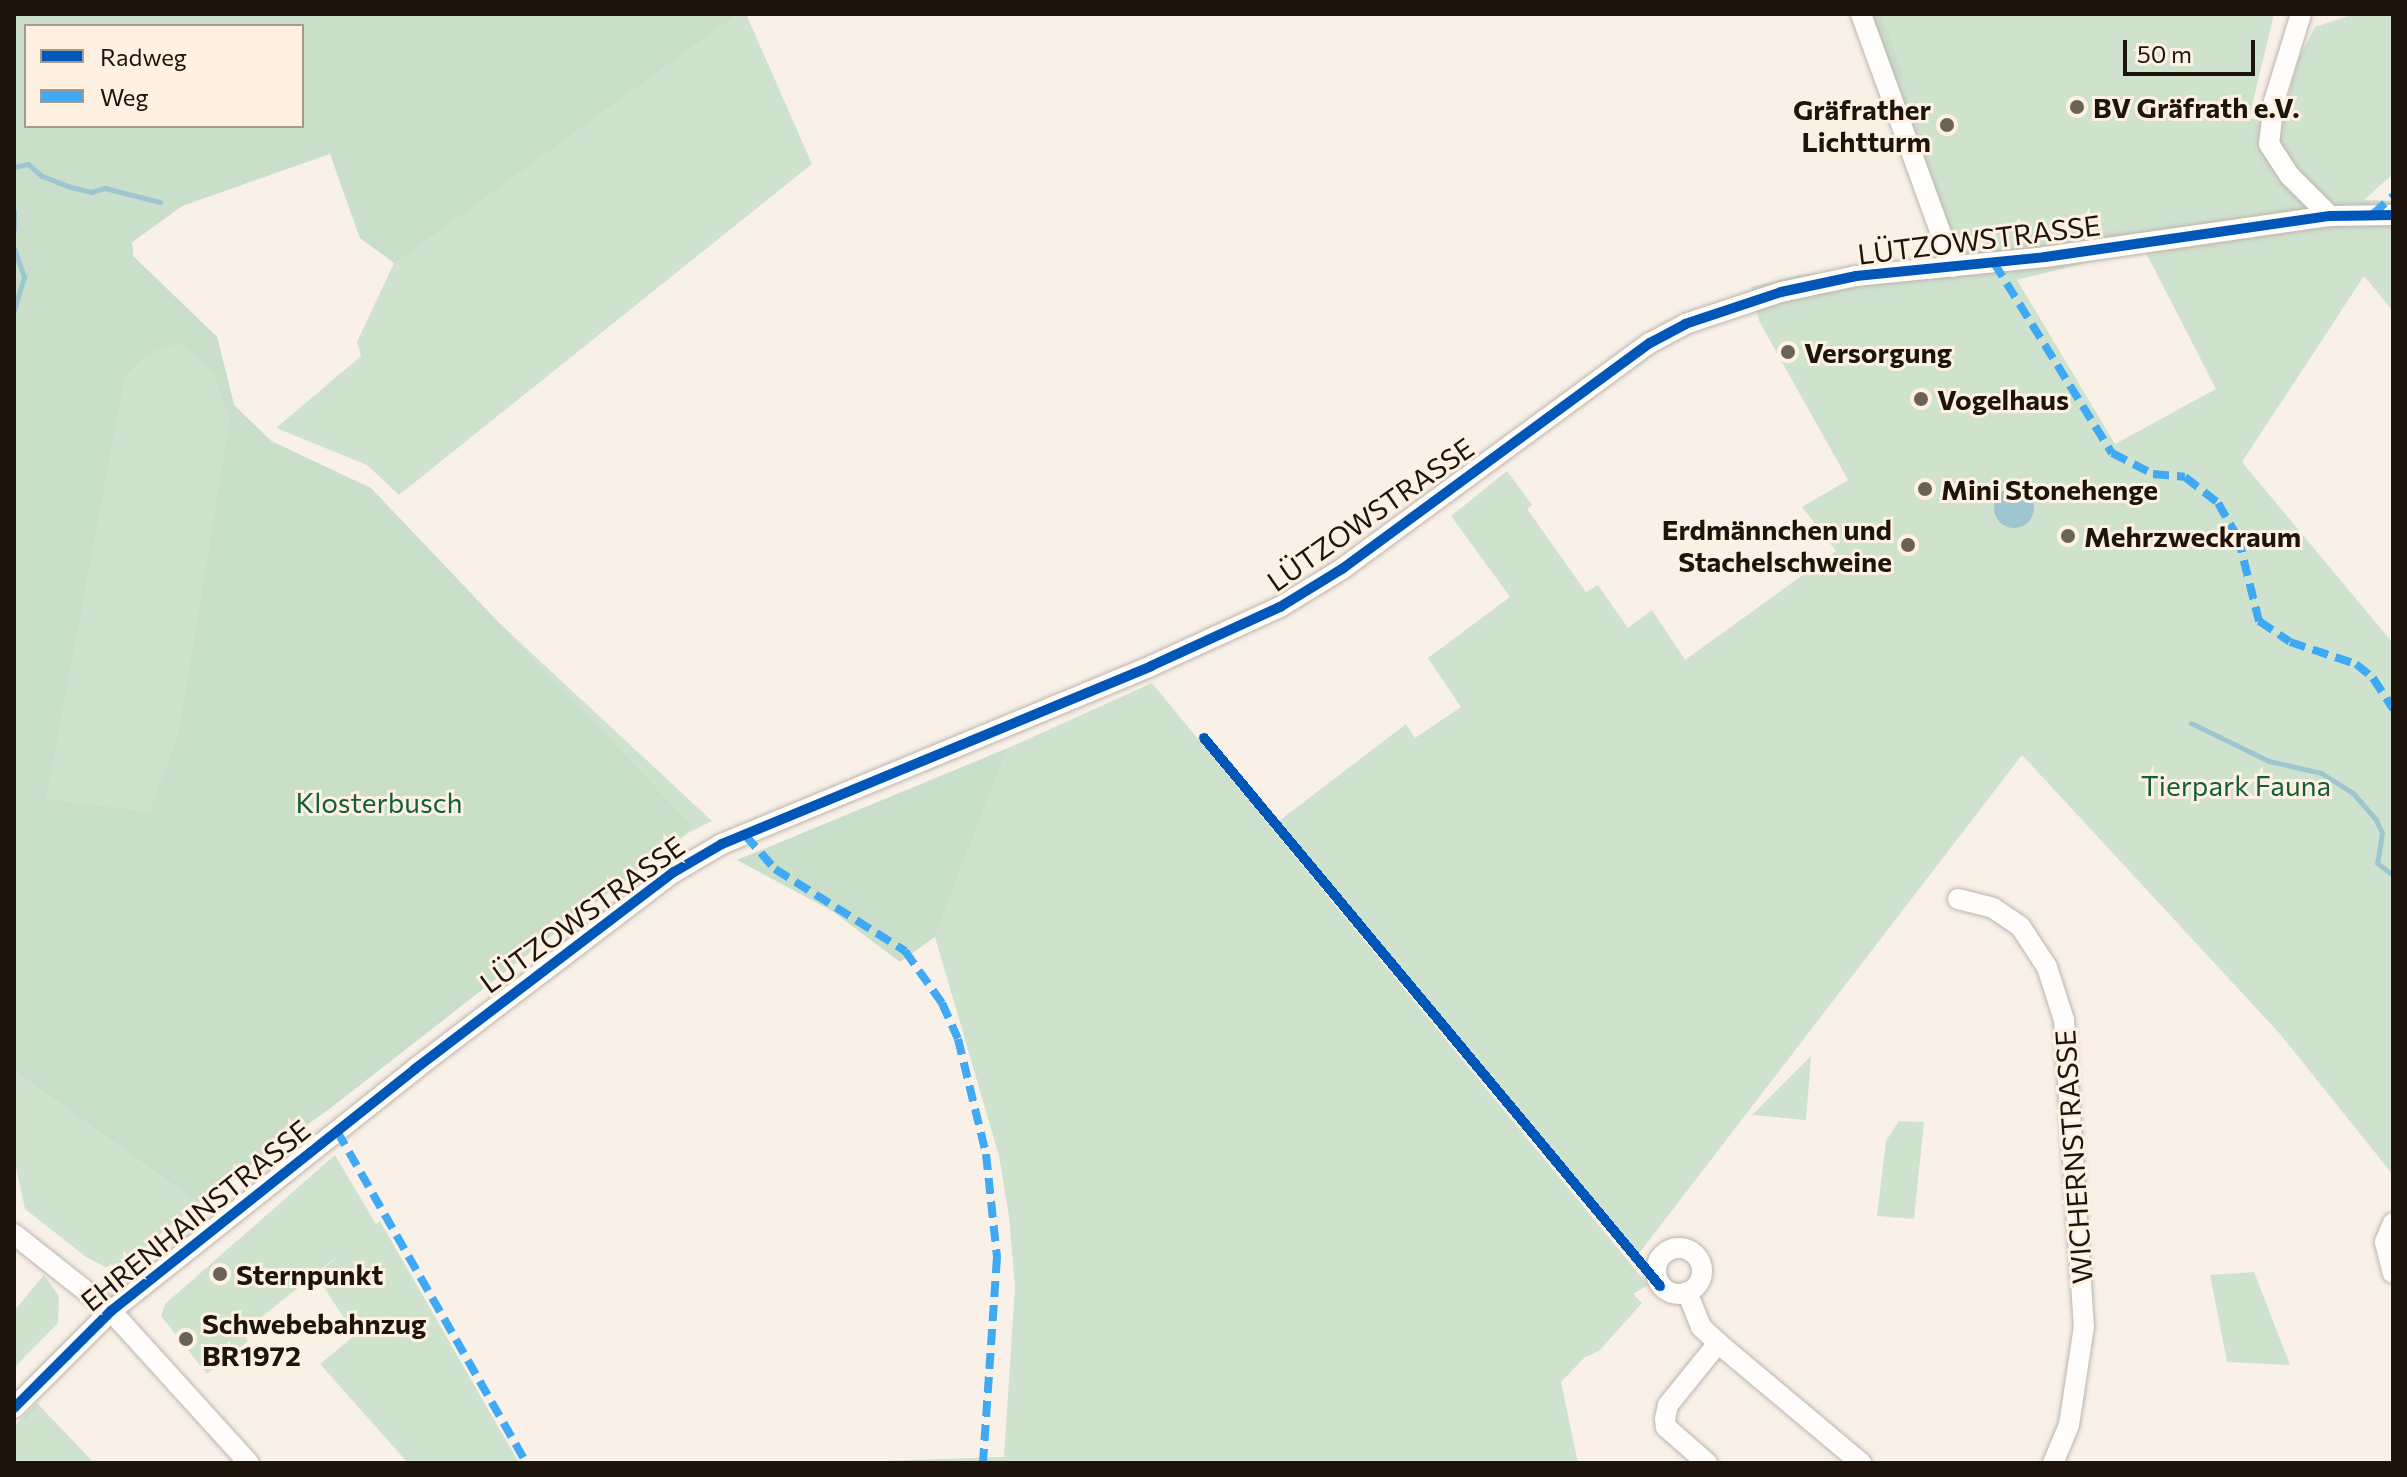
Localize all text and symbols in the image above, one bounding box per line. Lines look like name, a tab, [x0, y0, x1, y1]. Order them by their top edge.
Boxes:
legend	[24, 24, 304, 128]
scale bar	[2127, 24, 2259, 74]
text: 50 m	[2137, 39, 2192, 68]
text: Radweg	[100, 42, 187, 71]
text: Weg	[100, 82, 148, 111]
place label: BV Gräfrath e.V.	[2093, 90, 2300, 124]
place label: Gräfrather Lichtturm	[1793, 92, 1931, 158]
marker: BV Gräfrath e.V.	[2068, 98, 2086, 116]
marker: Gräfrather Lichtturm	[1938, 116, 1956, 134]
street label: LÜTZOWSTRASSE	[1856, 207, 2102, 271]
place label: Versorgung	[1804, 335, 1952, 369]
marker: Versorgung	[1779, 343, 1797, 361]
place label: Vogelhaus	[1937, 382, 2069, 416]
marker: Vogelhaus	[1912, 390, 1930, 408]
street label: LÜTZOWSTRASSE	[1260, 430, 1480, 598]
place label: Mini Stonehenge	[1941, 472, 2158, 506]
marker: Mini Stonehenge	[1916, 480, 1934, 498]
place label: Erdmännchen und Stachelschweine	[1662, 512, 1892, 578]
place label: Mehrzweckraum	[2084, 519, 2301, 553]
marker: Mehrzweckraum	[2059, 527, 2077, 545]
marker: Erdmännchen und Stachelschweine	[1899, 536, 1917, 554]
park label: Tierpark Fauna	[2141, 768, 2331, 802]
park label: Klosterbusch	[295, 785, 463, 819]
street label: LÜTZOWSTRASSE	[473, 829, 691, 999]
street label: WICHERNSTRASSE	[2047, 1029, 2099, 1285]
street label: EHRENHAINSTRASSE	[74, 1112, 316, 1318]
place label: Sternpunkt	[236, 1257, 383, 1291]
marker: Sternpunkt	[211, 1265, 229, 1283]
place label: Schwebebahnzug BR1972	[202, 1306, 426, 1372]
marker: Schwebebahnzug BR1972	[177, 1330, 195, 1348]

